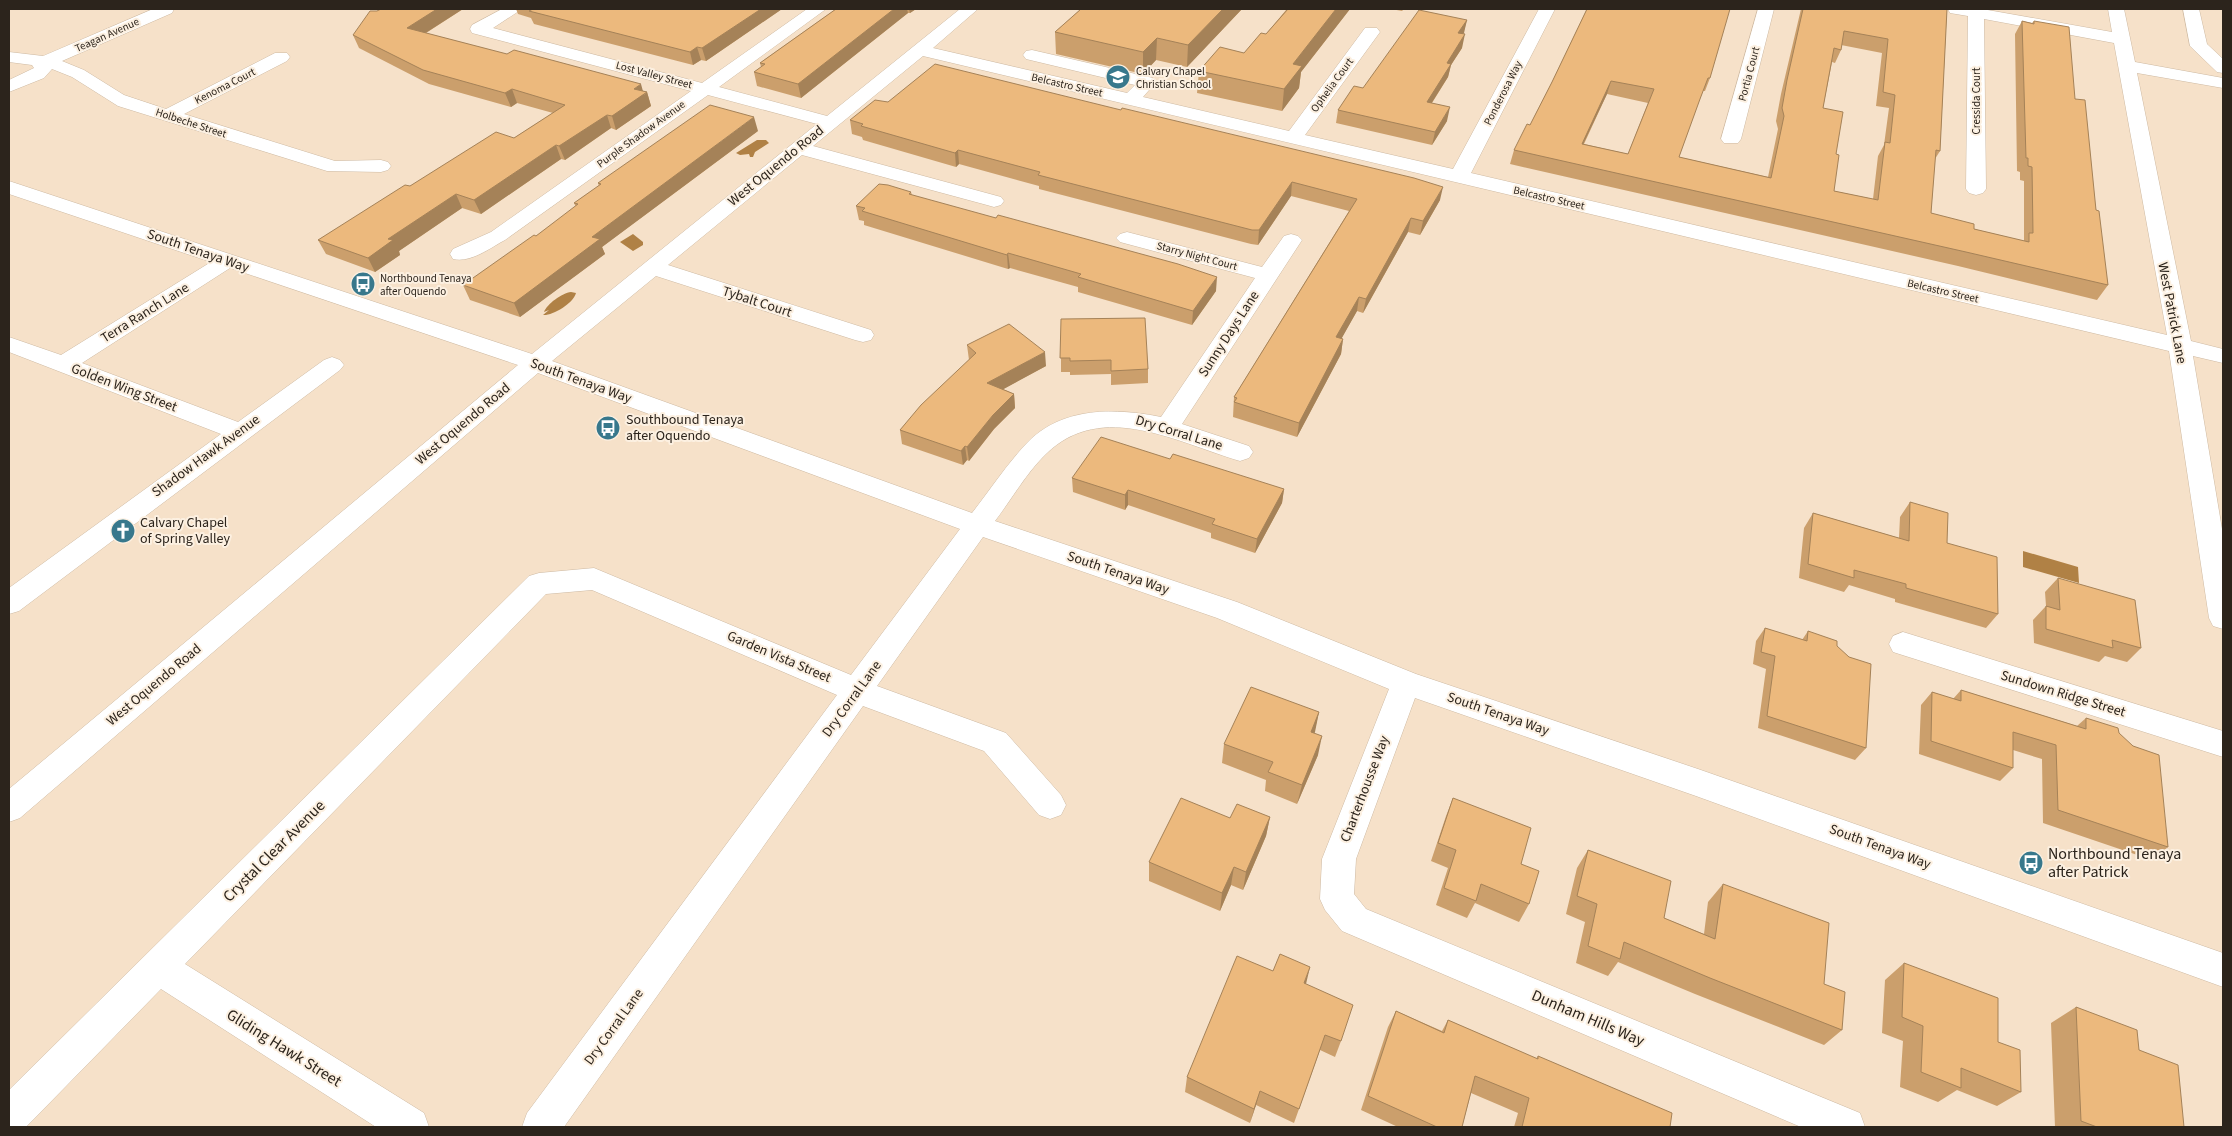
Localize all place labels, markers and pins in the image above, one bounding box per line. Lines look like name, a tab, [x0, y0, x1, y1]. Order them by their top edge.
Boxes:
school or university icon: Calvary Chapel Christian School	[1105, 64, 1131, 90]
place label: Calvary Chapel Christian School	[1136, 64, 1211, 92]
bus stop icon: Northbound Tenaya after Oquendo	[350, 271, 376, 297]
place label: Northbound Tenaya after Oquendo	[380, 271, 472, 299]
place label: Southbound Tenaya after Oquendo	[626, 410, 744, 446]
bus stop icon: Southbound Tenaya after Oquendo	[595, 415, 621, 441]
place label: Calvary Chapel of Spring Valley	[140, 513, 231, 549]
church icon: Calvary Chapel of Spring Valley	[110, 518, 136, 544]
place label: Northbound Tenaya after Patrick	[2048, 843, 2181, 883]
bus stop icon: Northbound Tenaya after Patrick	[2018, 850, 2044, 876]

